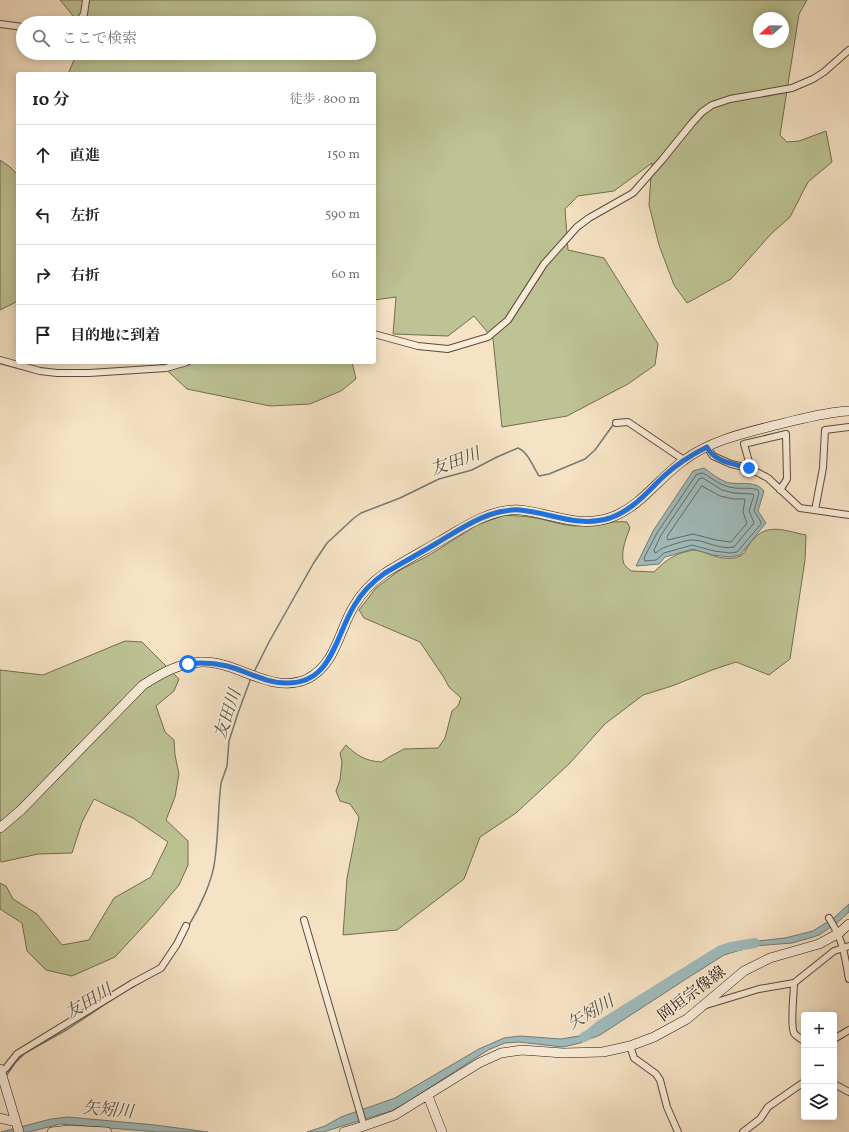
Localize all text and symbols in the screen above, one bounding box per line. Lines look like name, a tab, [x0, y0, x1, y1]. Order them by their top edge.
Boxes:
north arrow	[753, 12, 789, 48]
search box	[16, 16, 376, 60]
icon: search	[30, 27, 52, 49]
text: ここで検索	[62, 29, 137, 50]
text: 10 分	[32, 89, 70, 112]
text: 徒歩 · 800 m	[290, 91, 360, 109]
icon: ahead	[32, 144, 54, 166]
text: 直進	[70, 146, 100, 167]
text: 150 m	[327, 146, 360, 164]
icon: left	[32, 204, 54, 226]
text: 左折	[70, 206, 100, 227]
text: 590 m	[325, 206, 360, 224]
icon: right	[32, 264, 54, 286]
text: 右折	[70, 266, 100, 287]
text: 60 m	[332, 266, 360, 284]
icon: arrive	[32, 324, 54, 346]
text: 目的地に到着	[70, 326, 160, 347]
water label: 友田川	[428, 442, 485, 482]
route end	[740, 459, 758, 477]
route start	[179, 655, 197, 673]
water label: 友田川	[210, 685, 248, 742]
street label: 岡垣宗像線	[654, 962, 731, 1027]
water label: 友田川	[61, 978, 118, 1025]
water label: 矢矧川	[563, 990, 620, 1036]
map controls	[801, 1012, 837, 1120]
button: +	[801, 1012, 837, 1048]
button: −	[801, 1048, 837, 1084]
button: layers	[801, 1084, 837, 1120]
water label: 矢矧川	[81, 1097, 136, 1124]

